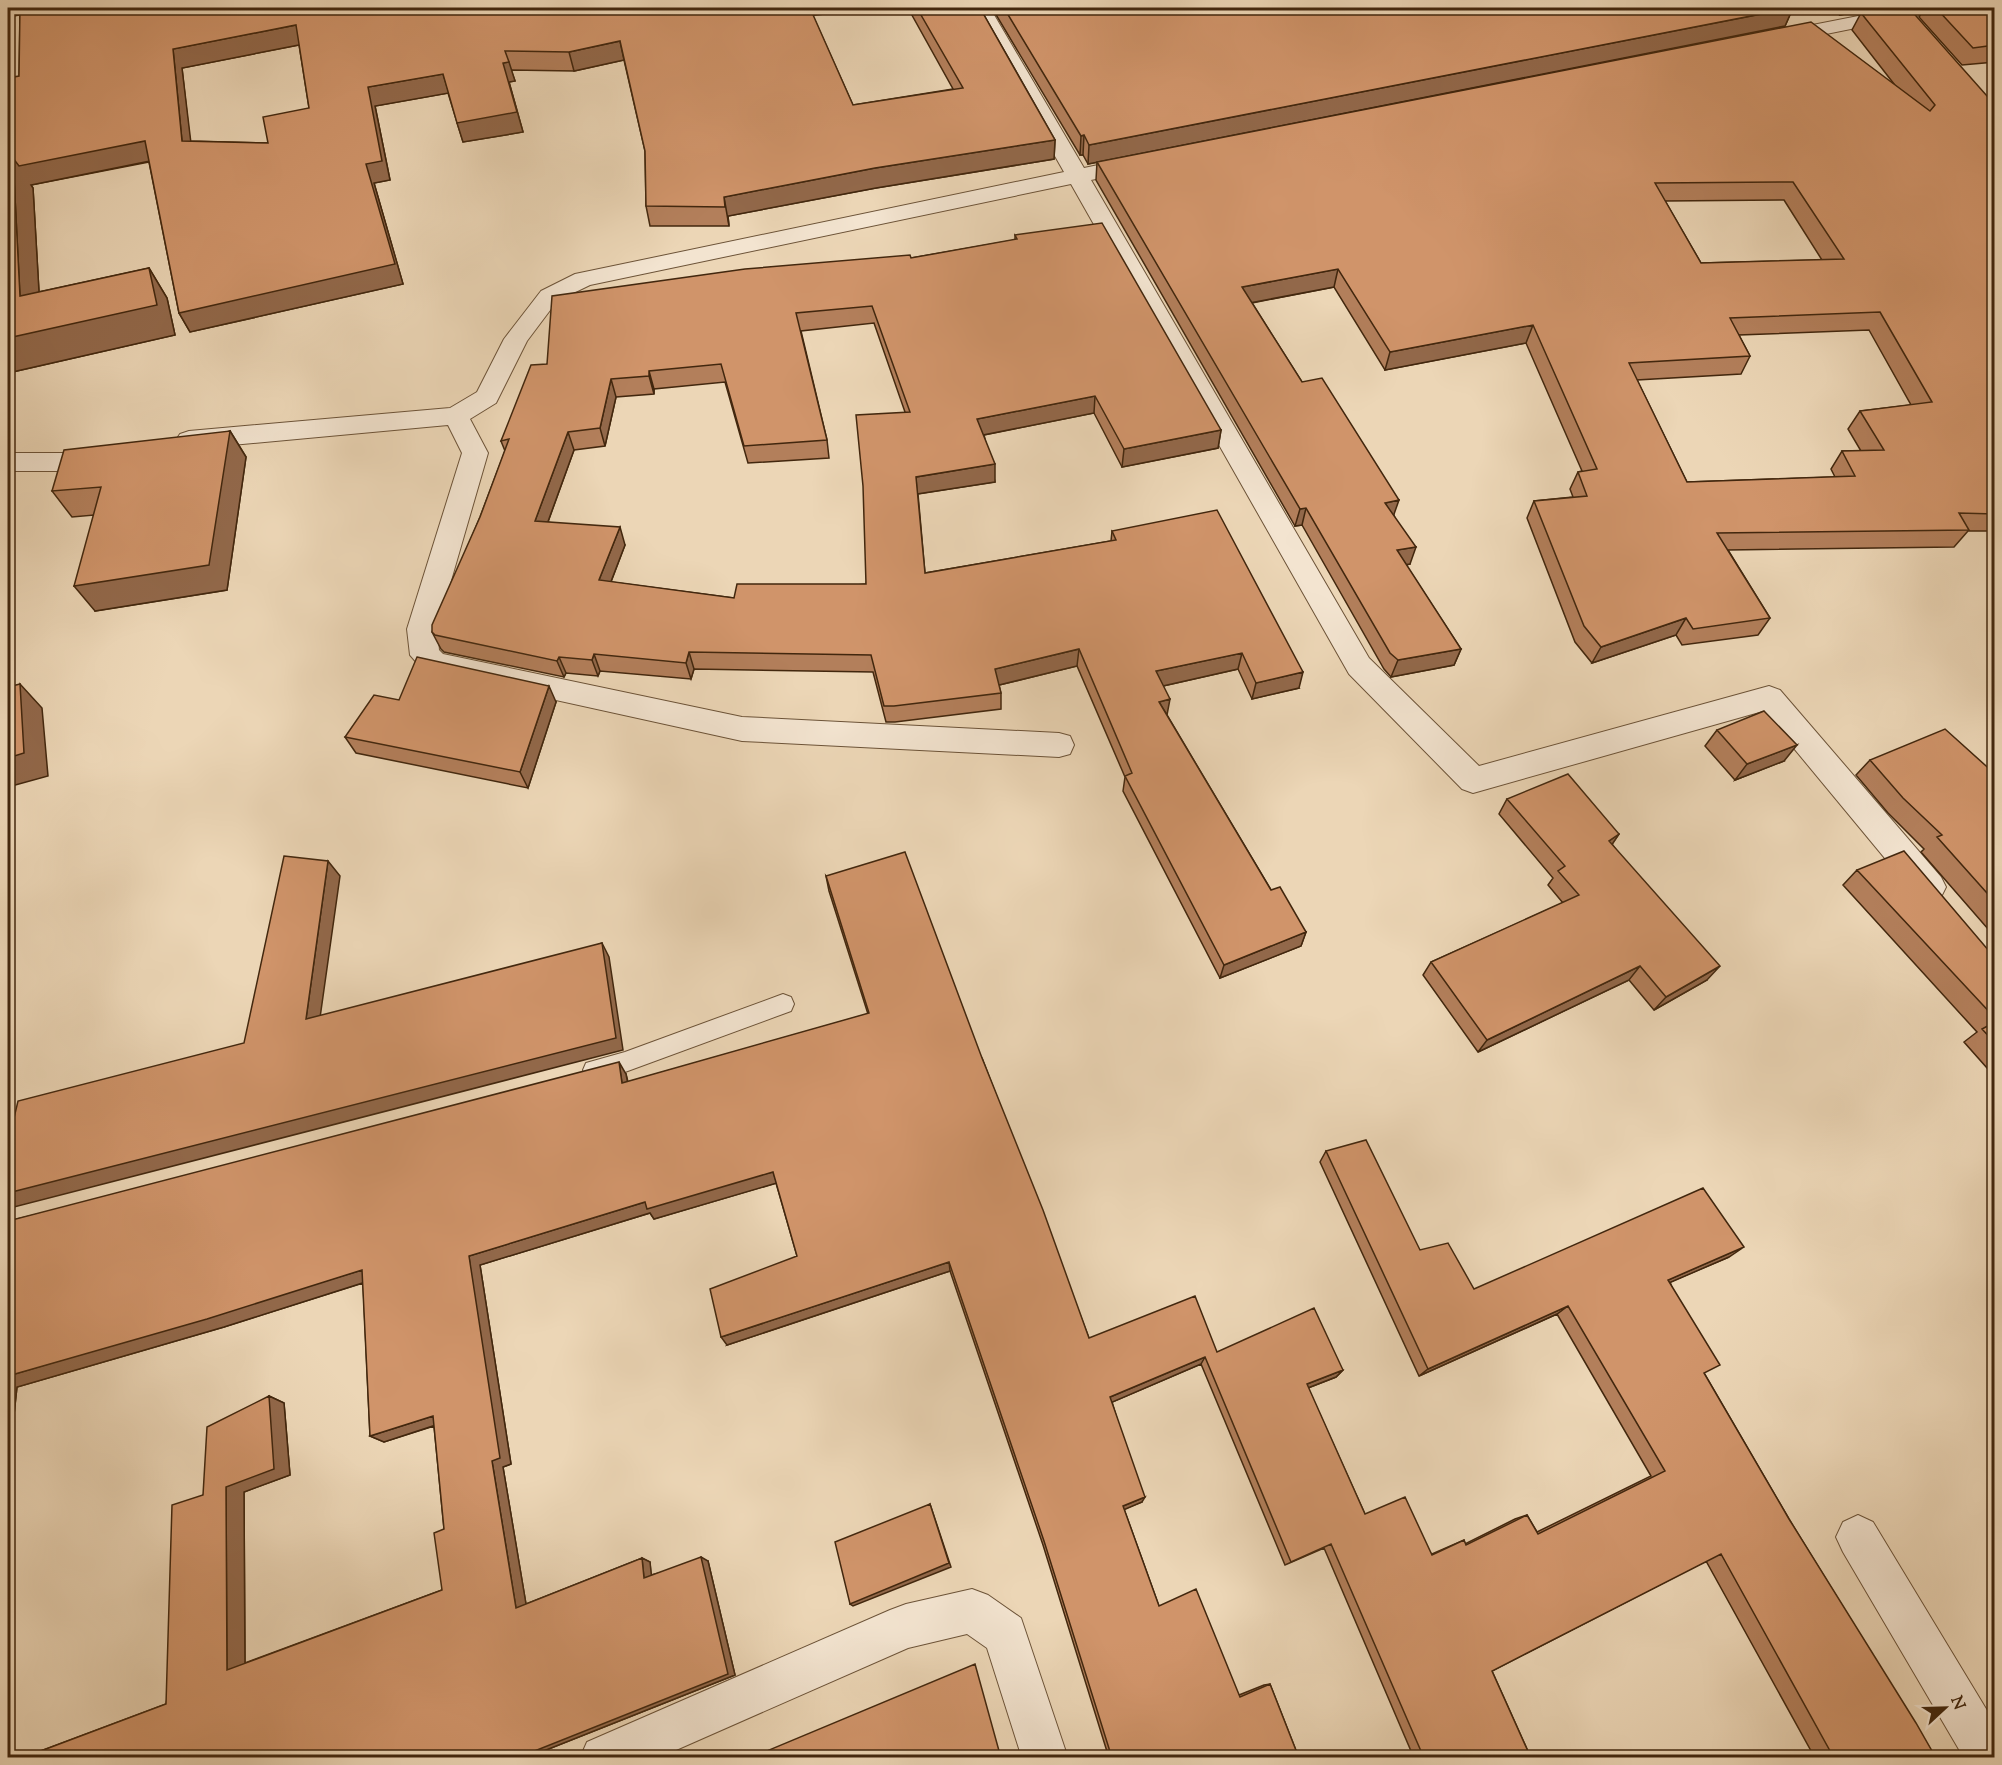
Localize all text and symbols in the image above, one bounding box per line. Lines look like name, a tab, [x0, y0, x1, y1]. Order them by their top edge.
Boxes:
north arrow	[1915, 1678, 1975, 1738]
text: N	[1944, 1693, 1970, 1714]

